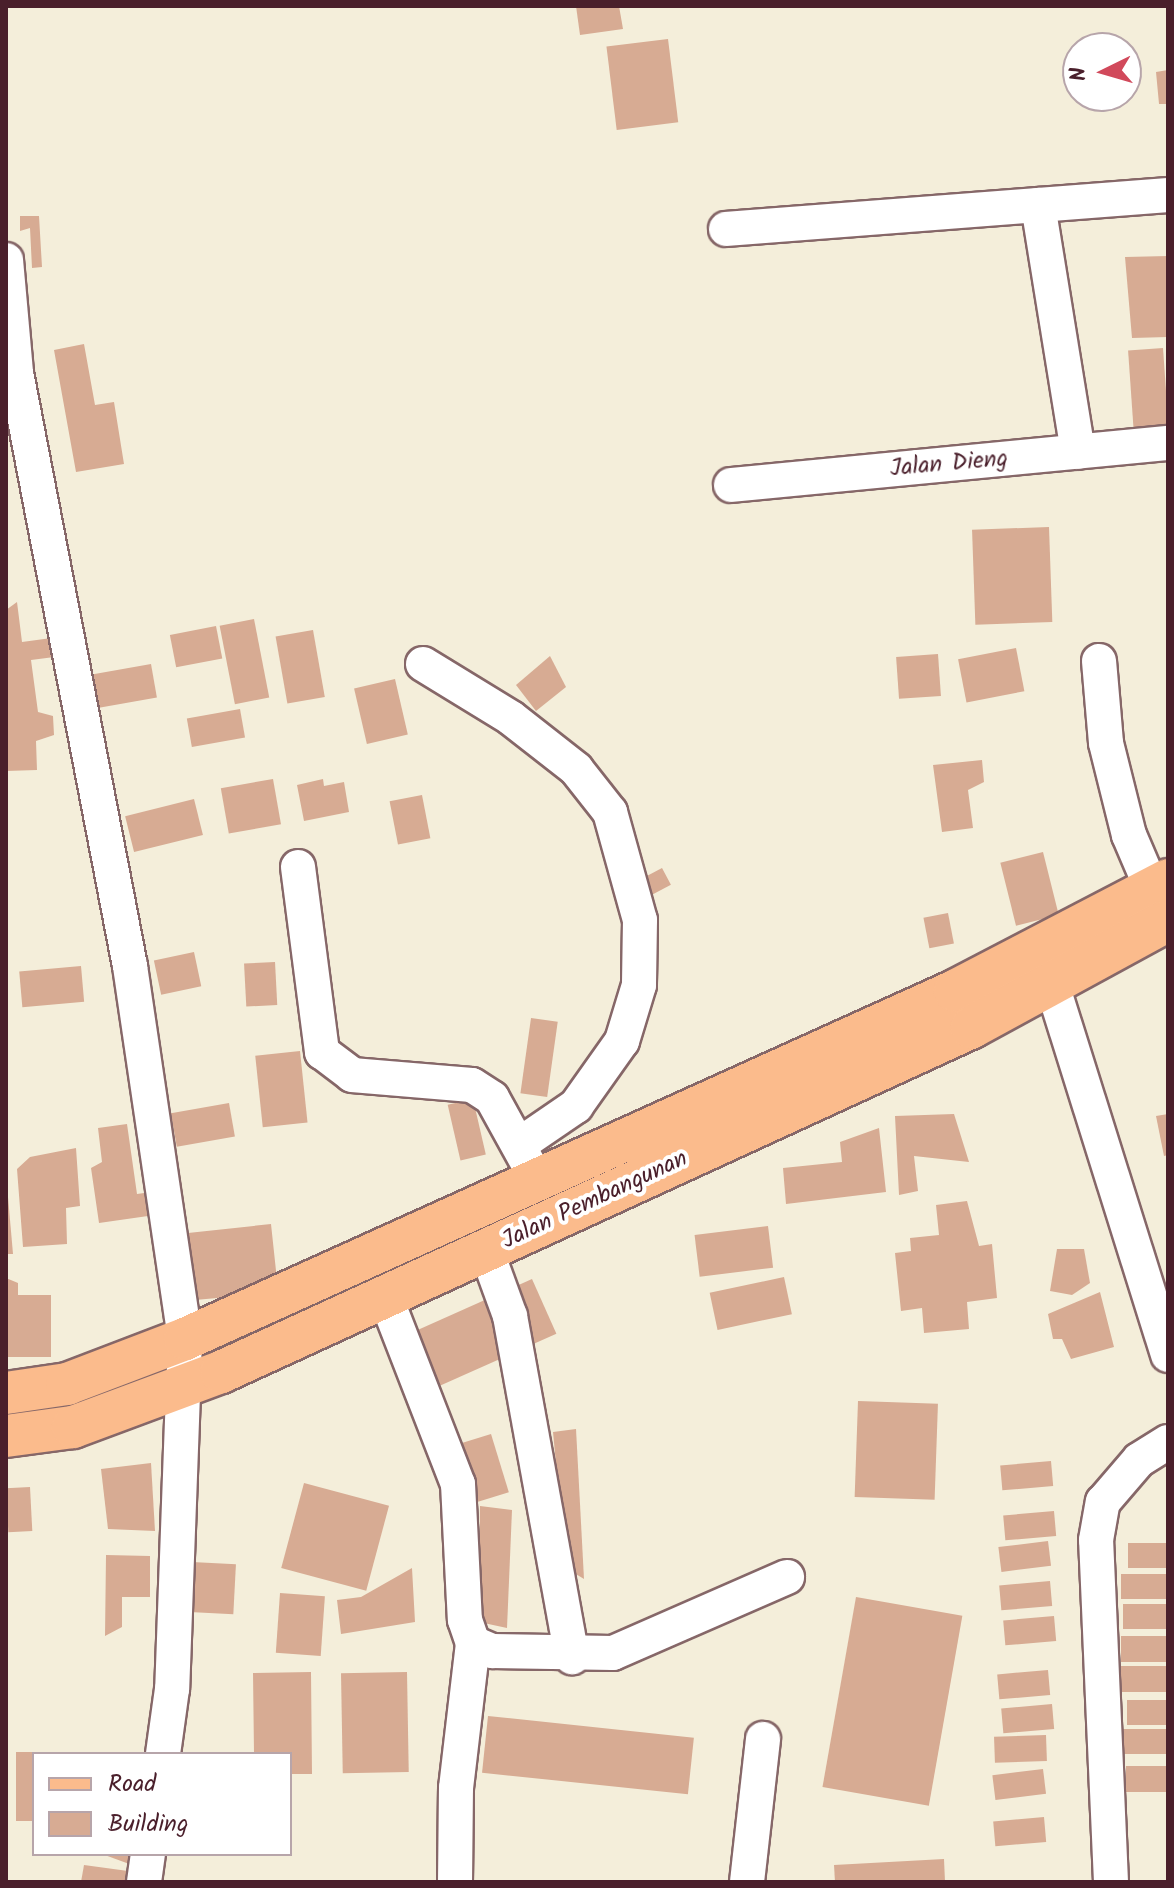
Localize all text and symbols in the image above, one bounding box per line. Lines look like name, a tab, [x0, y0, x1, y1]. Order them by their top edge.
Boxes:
north arrow	[1062, 32, 1142, 112]
text: N	[1062, 66, 1098, 82]
street label: Jalan Dieng	[889, 445, 1009, 483]
street label: Jalan Pembangunan	[498, 1144, 692, 1256]
legend	[32, 1752, 292, 1856]
text: Road	[108, 1765, 156, 1804]
text: Building	[108, 1805, 188, 1844]

